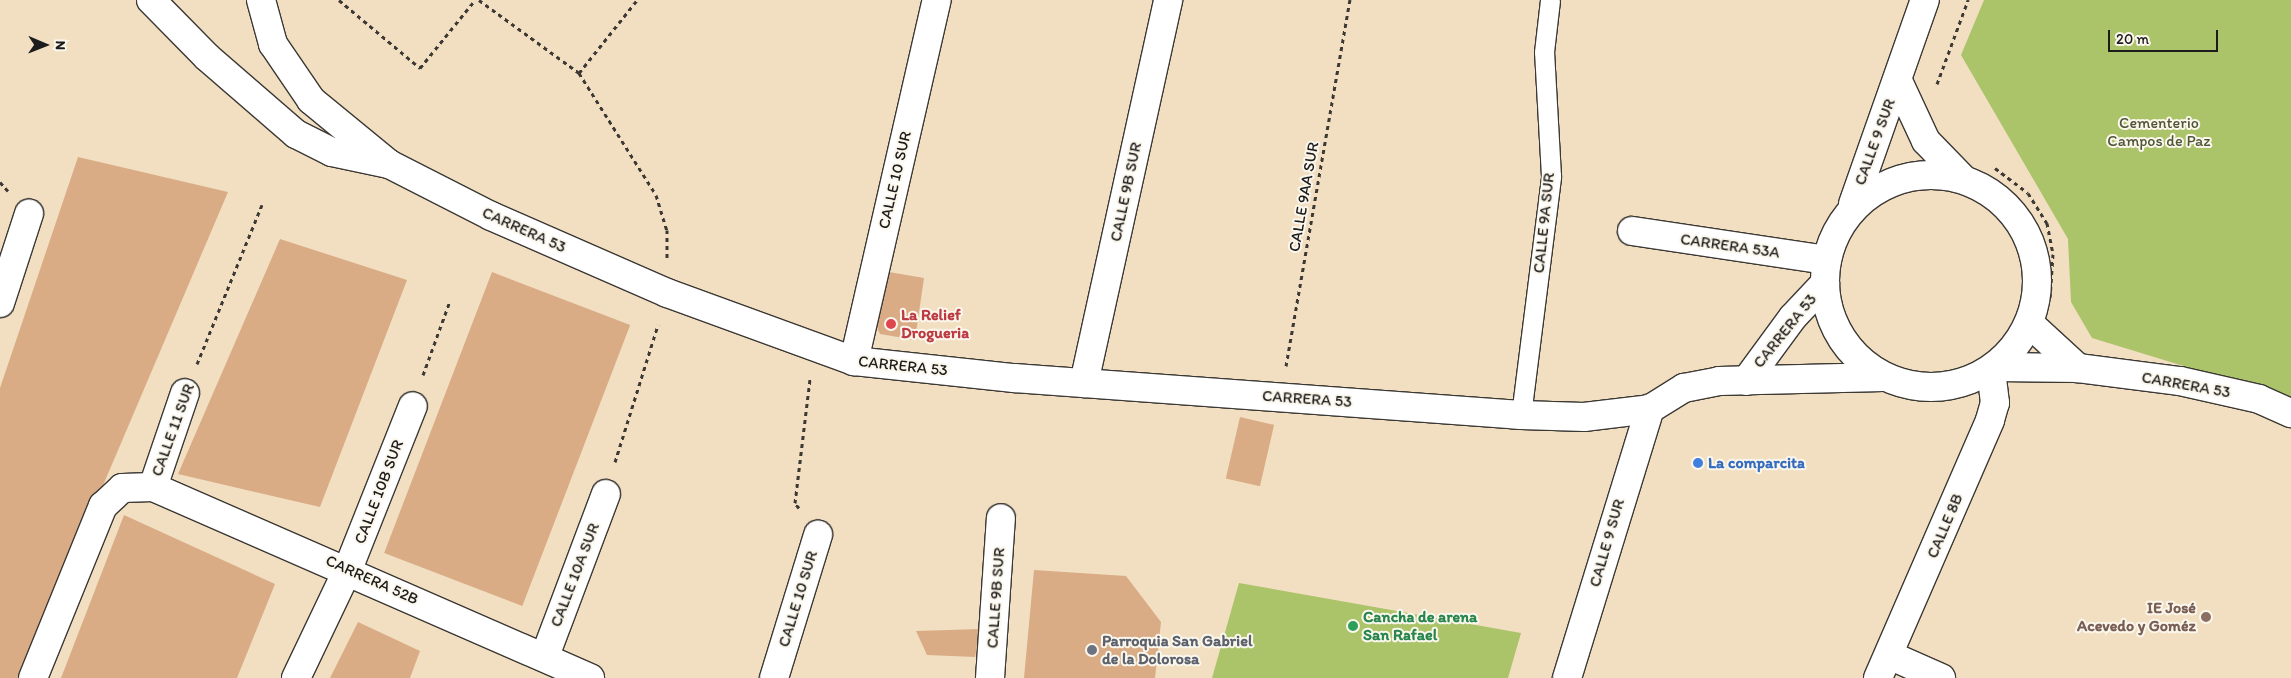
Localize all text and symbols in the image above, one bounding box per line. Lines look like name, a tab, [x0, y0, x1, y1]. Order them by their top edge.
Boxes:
north arrow	[20, 20, 70, 70]
scale bar	[2111, 20, 2221, 52]
text: 20 m	[2116, 30, 2149, 48]
text: N	[52, 40, 69, 50]
street label: CALLE 9 SUR	[1850, 96, 1900, 188]
park label: Cementerio Campos de Paz	[2107, 113, 2211, 151]
street label: CALLE 10 SUR	[874, 129, 916, 231]
street label: CALLE 9B SUR	[1106, 141, 1146, 243]
street label: CALLE 9AA SUR	[1285, 141, 1323, 253]
street label: CALLE 9A SUR	[1529, 172, 1559, 274]
street label: CARRERA 53	[479, 203, 569, 257]
street label: CARRERA 53A	[1679, 230, 1781, 262]
street label: CARRERA 53	[1749, 290, 1821, 372]
place label: La Relief Drogueria	[901, 305, 969, 343]
marker: La Relief Drogueria	[885, 318, 897, 330]
street label: CARRERA 53	[857, 352, 949, 380]
street label: CARRERA 53	[2140, 368, 2232, 402]
street label: CALLE 11 SUR	[147, 381, 199, 479]
street label: CARRERA 53	[1261, 386, 1353, 412]
street label: CALLE 10B SUR	[350, 437, 408, 547]
place label: La comparcita	[1708, 453, 1805, 473]
marker: La comparcita	[1692, 457, 1704, 469]
street label: CALLE 8B	[1923, 491, 1967, 561]
street label: CALLE 9 SUR	[1585, 497, 1629, 589]
street label: CALLE 10A SUR	[546, 520, 604, 630]
street label: CALLE 9B SUR	[983, 547, 1009, 649]
street label: CALLE 10 SUR	[774, 549, 822, 649]
street label: CARRERA 52B	[322, 551, 422, 609]
place label: IE José Acevedo y Goméz	[2076, 598, 2196, 636]
place label: Cancha de arena San Rafael	[1363, 607, 1477, 645]
marker: IE José Acevedo y Goméz	[2200, 611, 2212, 623]
marker: Cancha de arena San Rafael	[1347, 620, 1359, 632]
place label: Parroquia San Gabriel de la Dolorosa	[1102, 631, 1252, 669]
marker: Parroquia San Gabriel de la Dolorosa	[1086, 644, 1098, 656]

